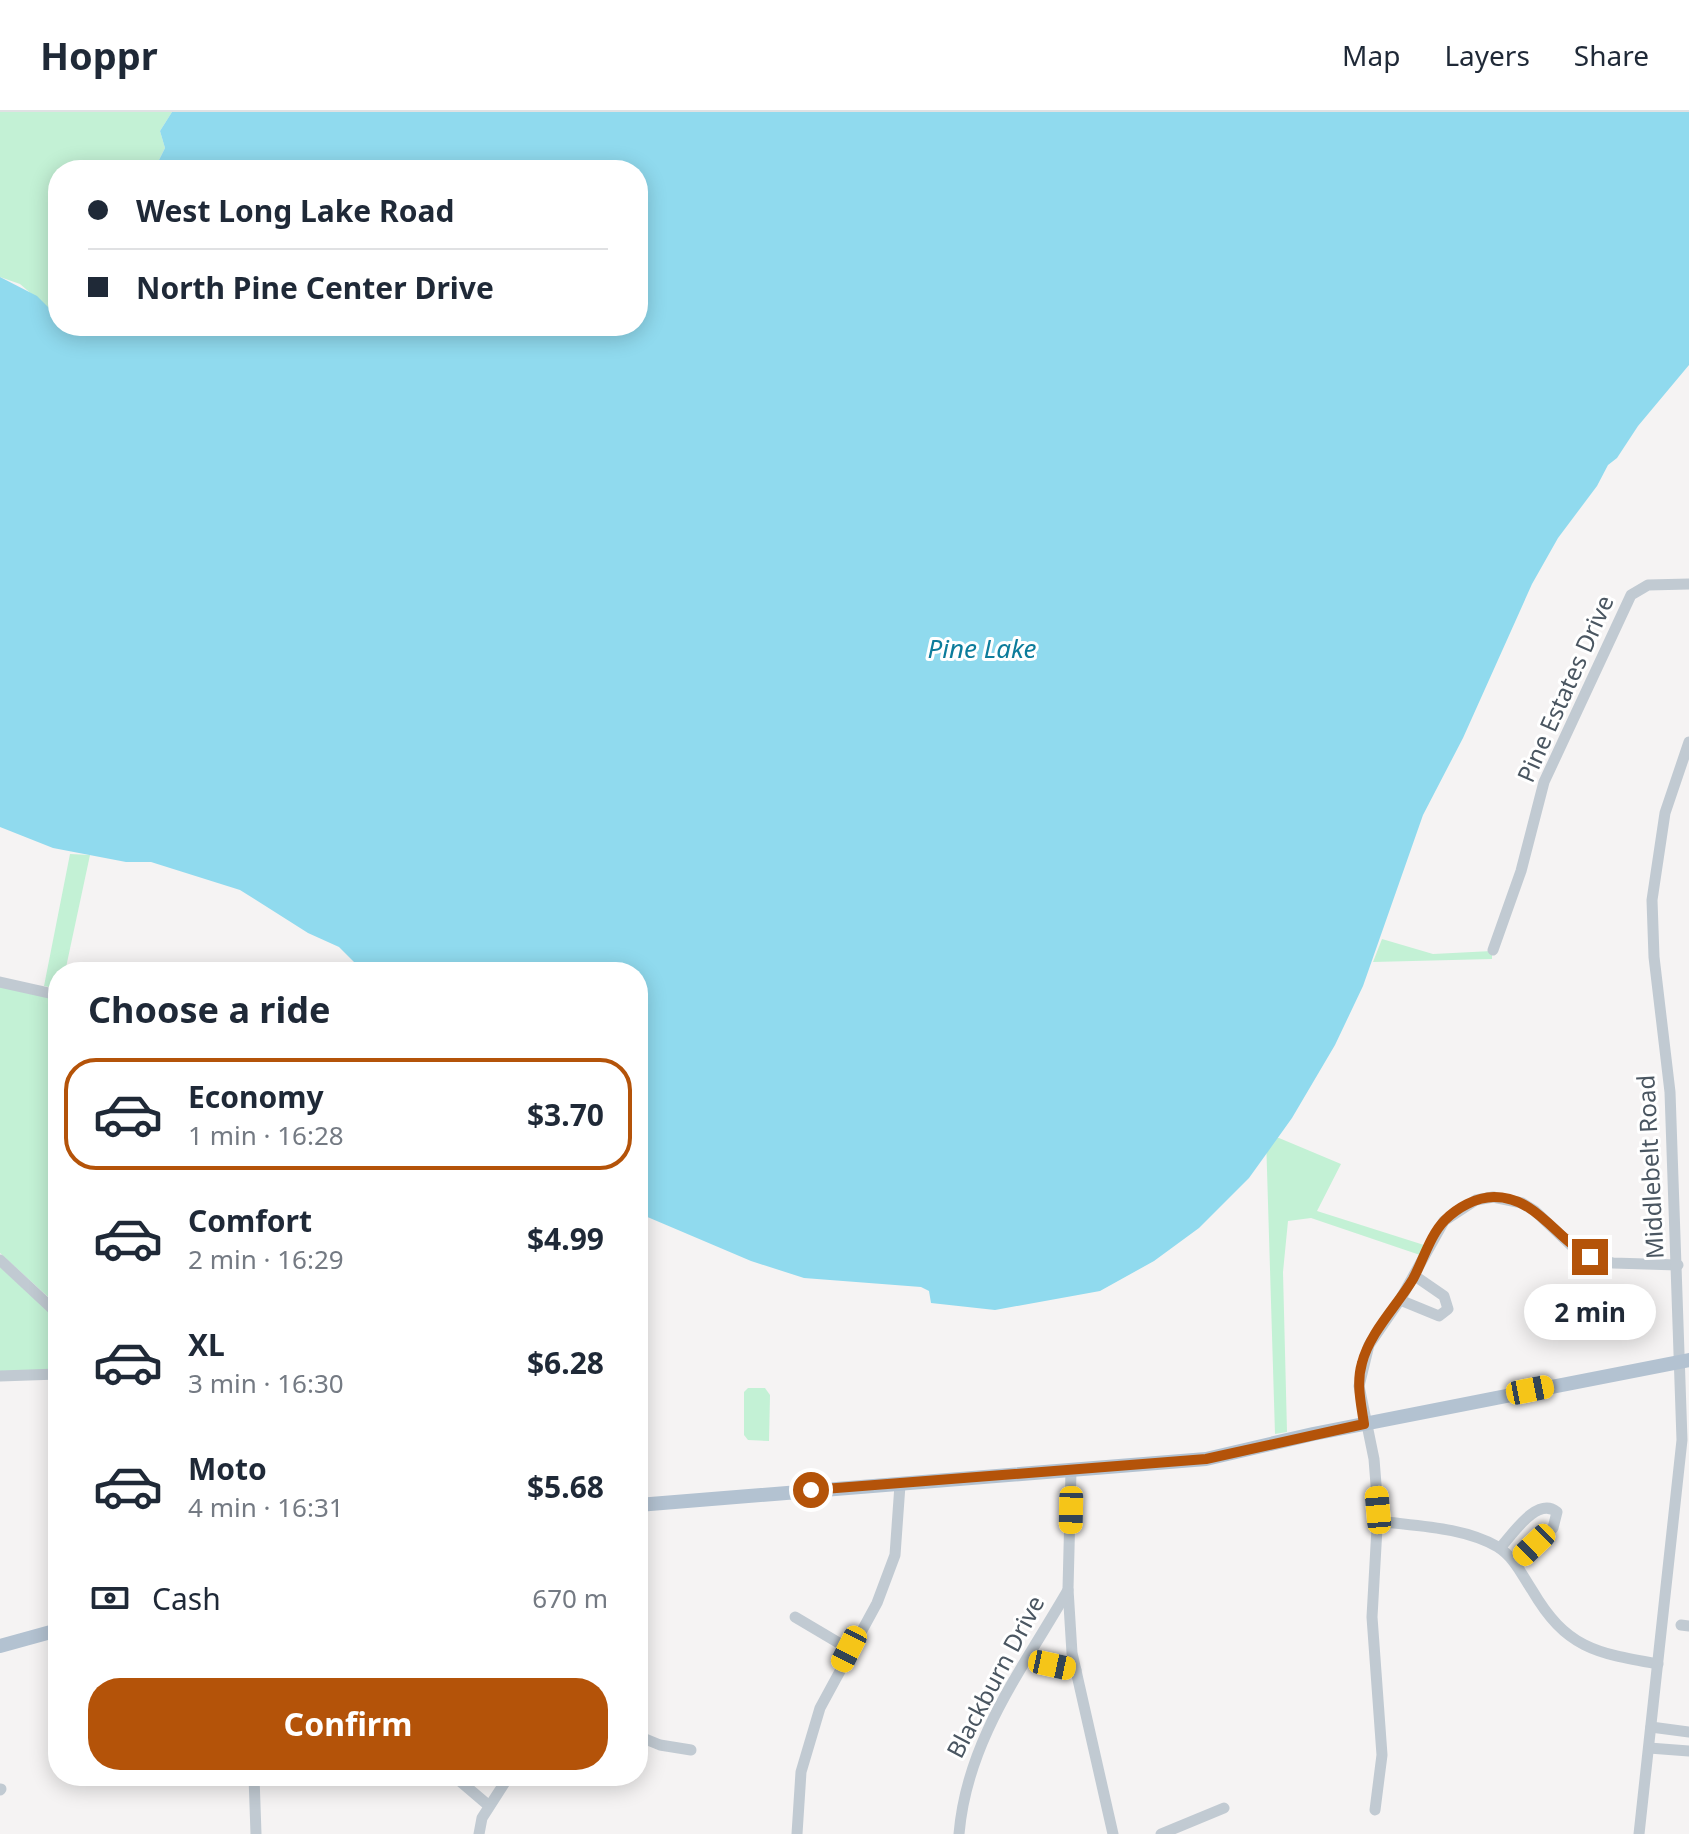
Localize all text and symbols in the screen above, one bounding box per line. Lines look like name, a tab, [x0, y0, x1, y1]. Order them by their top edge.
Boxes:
text: Hoppr	[40, 29, 158, 81]
text: Map	[1342, 36, 1400, 74]
text: Layers	[1444, 36, 1530, 74]
text: Share	[1574, 36, 1649, 74]
text: West Long Lake Road	[136, 190, 454, 231]
text: North Pine Center Drive	[136, 267, 494, 308]
street label: Pine Estates Drive	[1509, 590, 1621, 787]
water label: Pine Lake	[928, 630, 1036, 666]
text: Choose a ride	[88, 985, 330, 1034]
street label: Middlebelt Road	[1628, 1074, 1671, 1260]
text: Economy	[188, 1076, 324, 1117]
icon: car	[92, 1078, 164, 1150]
text: $3.70	[527, 1094, 604, 1135]
text: 1 min · 16:28	[188, 1117, 344, 1153]
text: Comfort	[188, 1200, 312, 1241]
icon: car	[92, 1202, 164, 1274]
text: $4.99	[527, 1218, 604, 1259]
route end	[1572, 1239, 1608, 1275]
text: 2 min · 16:29	[188, 1241, 344, 1277]
callout: 2 min	[1524, 1285, 1656, 1341]
text: 2 min	[1554, 1294, 1626, 1330]
text: XL	[188, 1324, 225, 1365]
icon: car	[92, 1326, 164, 1398]
text: $6.28	[527, 1342, 604, 1383]
text: 3 min · 16:30	[188, 1365, 344, 1401]
car	[1504, 1374, 1556, 1406]
text: Moto	[188, 1448, 267, 1489]
icon: car	[92, 1450, 164, 1522]
text: $5.68	[527, 1466, 604, 1507]
route start	[793, 1472, 829, 1508]
car	[1364, 1485, 1392, 1535]
car	[1059, 1486, 1083, 1534]
text: 4 min · 16:31	[188, 1489, 344, 1525]
car	[1508, 1520, 1560, 1570]
icon: cash	[88, 1576, 132, 1620]
text: Cash	[152, 1578, 221, 1619]
text: 670 m	[532, 1580, 608, 1616]
street label: Blackburn Drive	[938, 1589, 1051, 1763]
car	[827, 1622, 871, 1676]
car	[1026, 1648, 1078, 1682]
button: Confirm	[88, 1678, 608, 1770]

